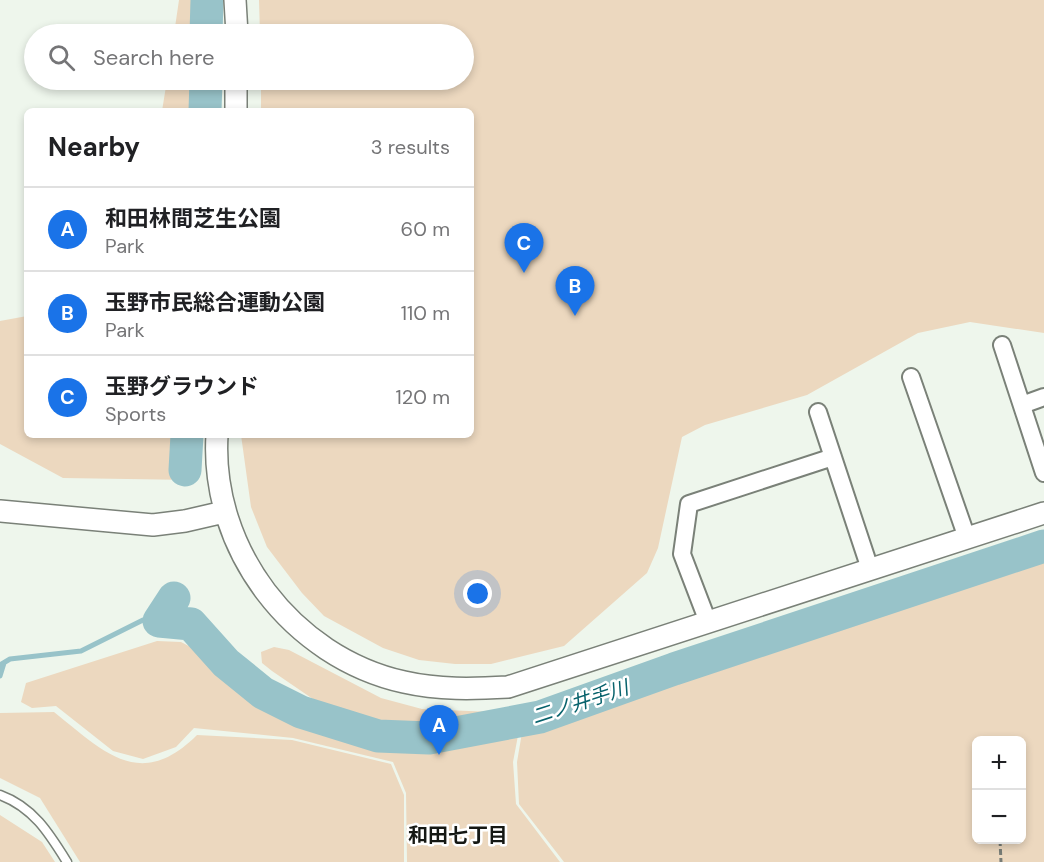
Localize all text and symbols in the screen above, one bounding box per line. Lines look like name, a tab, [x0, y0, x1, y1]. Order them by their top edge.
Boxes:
search box	[24, 24, 474, 90]
icon: search	[45, 41, 78, 74]
text: Search here	[93, 43, 214, 72]
text: Nearby	[48, 130, 140, 164]
text: 3 results	[371, 134, 450, 160]
text: 和田林間芝生公園	[105, 204, 281, 233]
text: A	[60, 216, 75, 242]
text: 60 m	[401, 216, 450, 242]
pin: C	[504, 224, 544, 273]
text: Park	[105, 233, 145, 259]
pin: B	[556, 266, 594, 316]
text: 玉野市民総合運動公園	[105, 288, 325, 317]
text: B	[61, 300, 74, 326]
text: 110 m	[401, 300, 450, 326]
text: Park	[105, 317, 145, 343]
text: 玉野グラウンド	[105, 372, 259, 401]
text: C	[60, 384, 75, 410]
text: 120 m	[396, 384, 450, 410]
text: Sports	[105, 401, 166, 427]
your location	[463, 579, 492, 608]
water label: 二ノ井手川	[528, 674, 633, 730]
pin: A	[420, 706, 458, 755]
map controls	[972, 736, 1026, 844]
button: +	[972, 736, 1026, 790]
button: −	[972, 790, 1026, 844]
district label: 和田七丁目	[408, 822, 508, 848]

